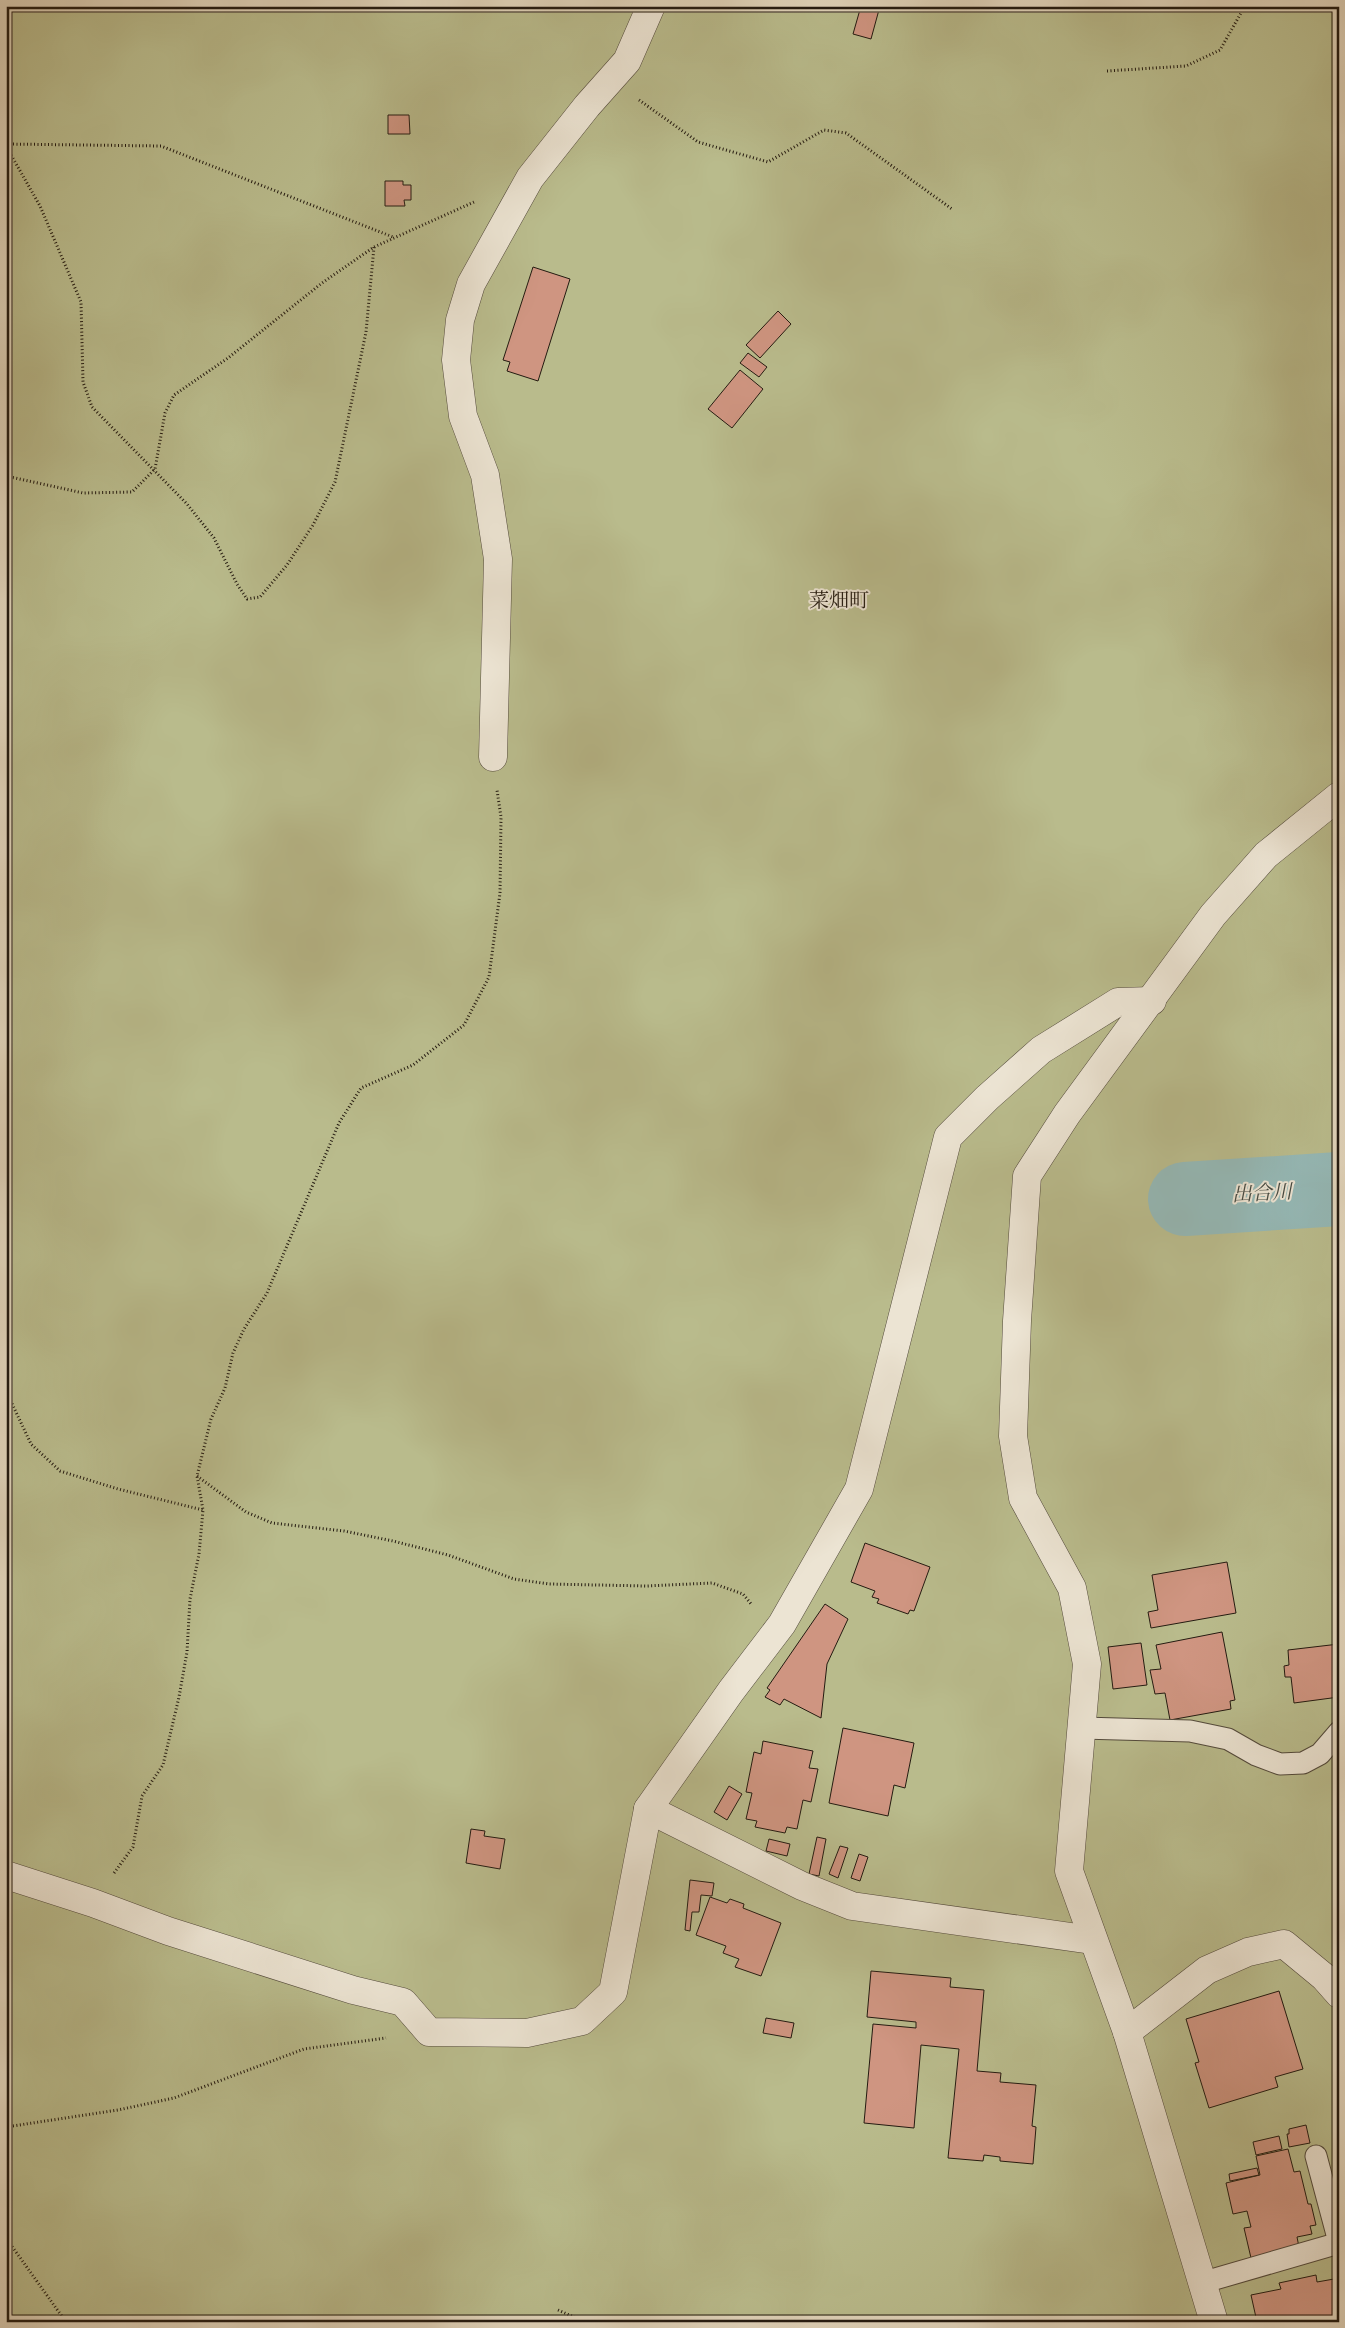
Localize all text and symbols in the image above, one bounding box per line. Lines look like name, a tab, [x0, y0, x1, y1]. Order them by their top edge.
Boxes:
district label: 菜畑町	[809, 589, 869, 614]
water label: 出合川	[1231, 1180, 1295, 1208]

